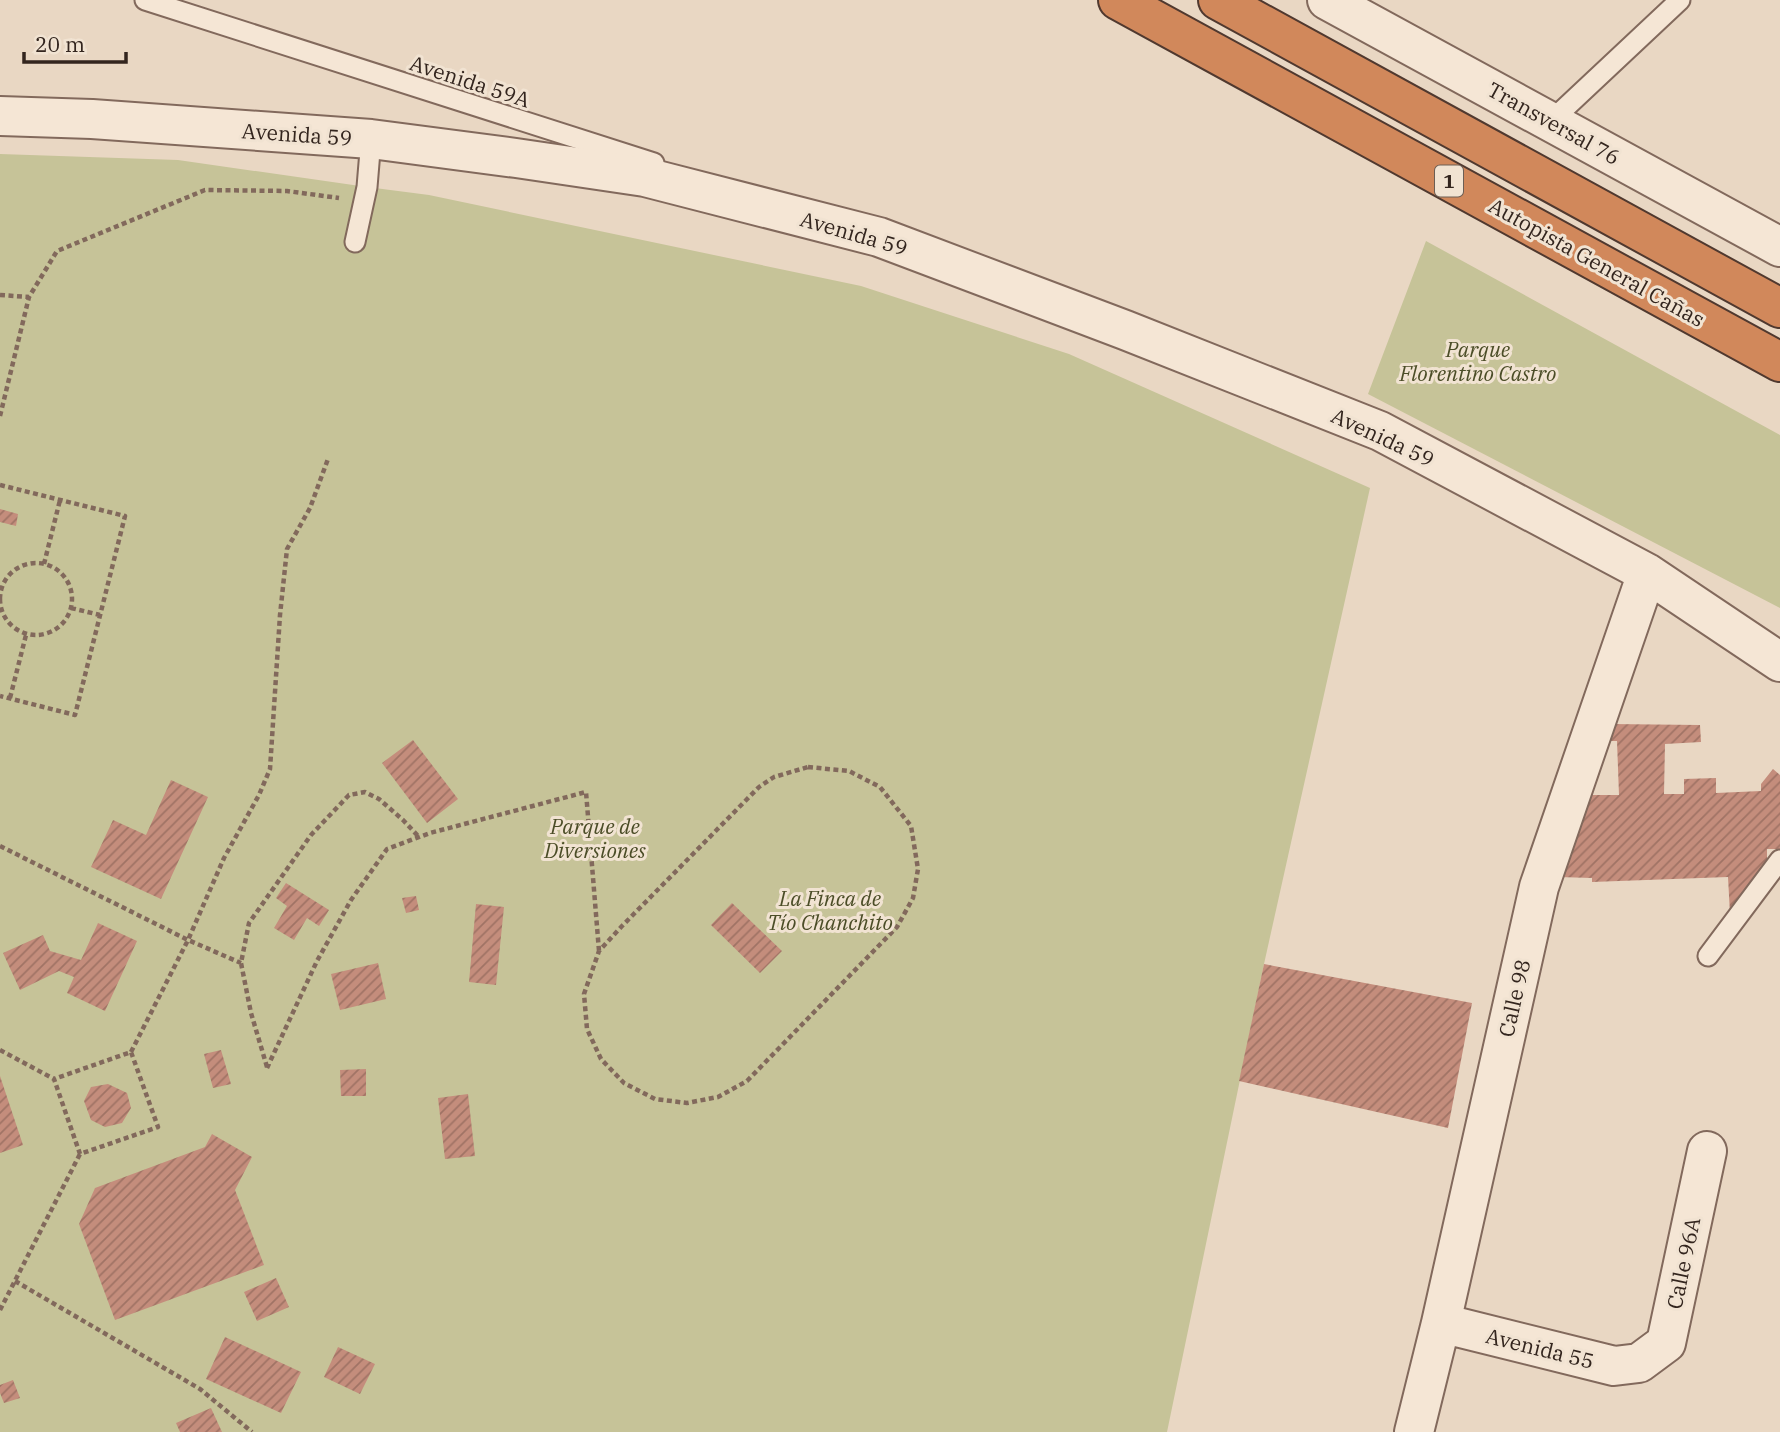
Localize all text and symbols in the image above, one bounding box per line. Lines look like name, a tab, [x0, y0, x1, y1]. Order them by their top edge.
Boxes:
scale bar	[24, 21, 126, 65]
text: 20 m	[35, 30, 85, 58]
street label: Avenida 59A	[406, 48, 534, 114]
street label: Transversal 76	[1483, 75, 1625, 171]
street label: Avenida 59	[241, 116, 353, 152]
road number: 1	[1435, 166, 1463, 196]
street label: Autopista General Cañas	[1484, 191, 1710, 333]
street label: Avenida 59	[797, 204, 911, 262]
park label: Parque Florentino Castro	[1398, 335, 1557, 387]
street label: Avenida 59	[1327, 401, 1439, 473]
park label: Parque de Diversiones	[543, 812, 646, 864]
park label: La Finca de Tío Chanchito	[767, 884, 893, 936]
street label: Calle 98	[1491, 956, 1537, 1040]
street label: Calle 96A	[1660, 1214, 1707, 1312]
street label: Avenida 55	[1483, 1321, 1597, 1375]

